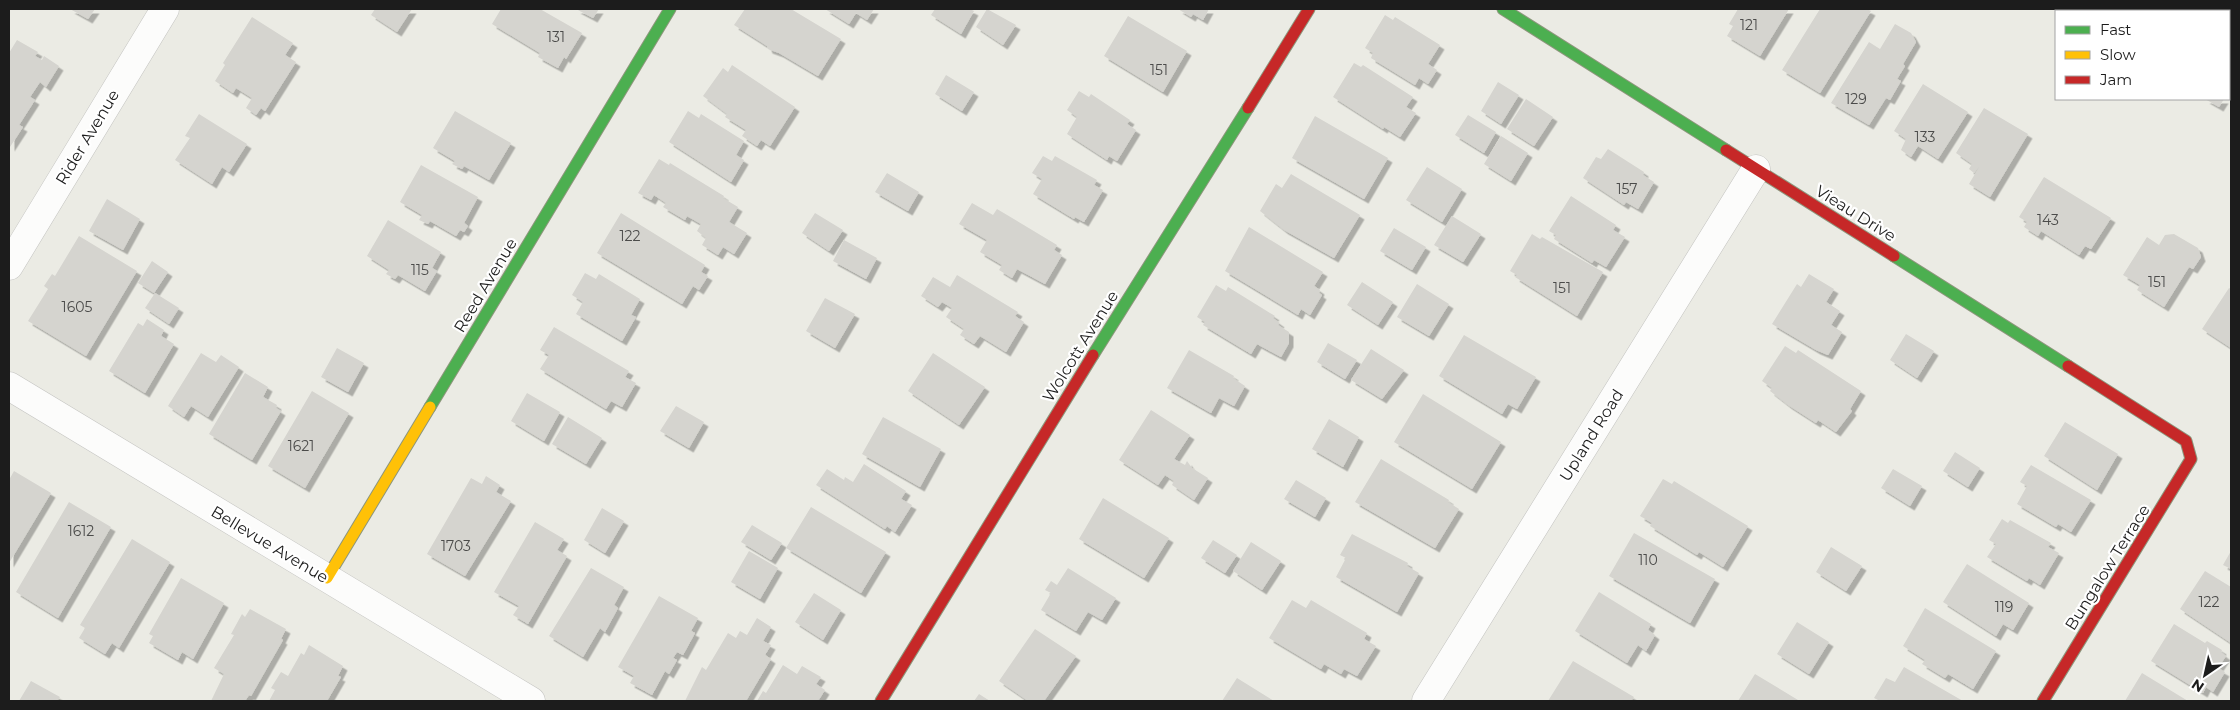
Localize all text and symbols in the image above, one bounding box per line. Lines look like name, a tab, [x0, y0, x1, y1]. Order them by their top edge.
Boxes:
legend	[2055, 10, 2230, 100]
house number: 121	[1740, 16, 1758, 34]
text: Fast	[2100, 20, 2131, 39]
house number: 131	[547, 28, 565, 46]
text: Slow	[2100, 45, 2136, 64]
house number: 151	[1150, 61, 1168, 79]
text: Jam	[2099, 70, 2132, 89]
street label: Rider Avenue	[52, 86, 123, 188]
house number: 129	[1845, 90, 1867, 108]
house number: 133	[1915, 128, 1935, 146]
house number: 157	[1616, 180, 1638, 198]
street label: Vieau Drive	[1812, 181, 1899, 246]
house number: 143	[2037, 211, 2059, 229]
house number: 122	[620, 227, 641, 245]
street label: Reed Avenue	[450, 235, 521, 336]
house number: 115	[411, 261, 429, 279]
house number: 151	[2148, 273, 2166, 291]
house number: 151	[1553, 279, 1571, 297]
street label: Wolcott Avenue	[1039, 287, 1122, 405]
house number: 1605	[62, 298, 92, 316]
street label: Upland Road	[1556, 386, 1627, 485]
house number: 1621	[288, 437, 314, 455]
street label: Bungalow Terrace	[2061, 501, 2154, 634]
street label: Bellevue Avenue	[208, 502, 332, 587]
house number: 1612	[68, 522, 94, 540]
house number: 1703	[441, 537, 471, 555]
house number: 110	[1638, 551, 1658, 569]
house number: 122	[2199, 593, 2220, 611]
house number: 119	[1995, 598, 2013, 616]
north arrow	[2180, 650, 2230, 700]
text: N	[2188, 675, 2207, 696]

